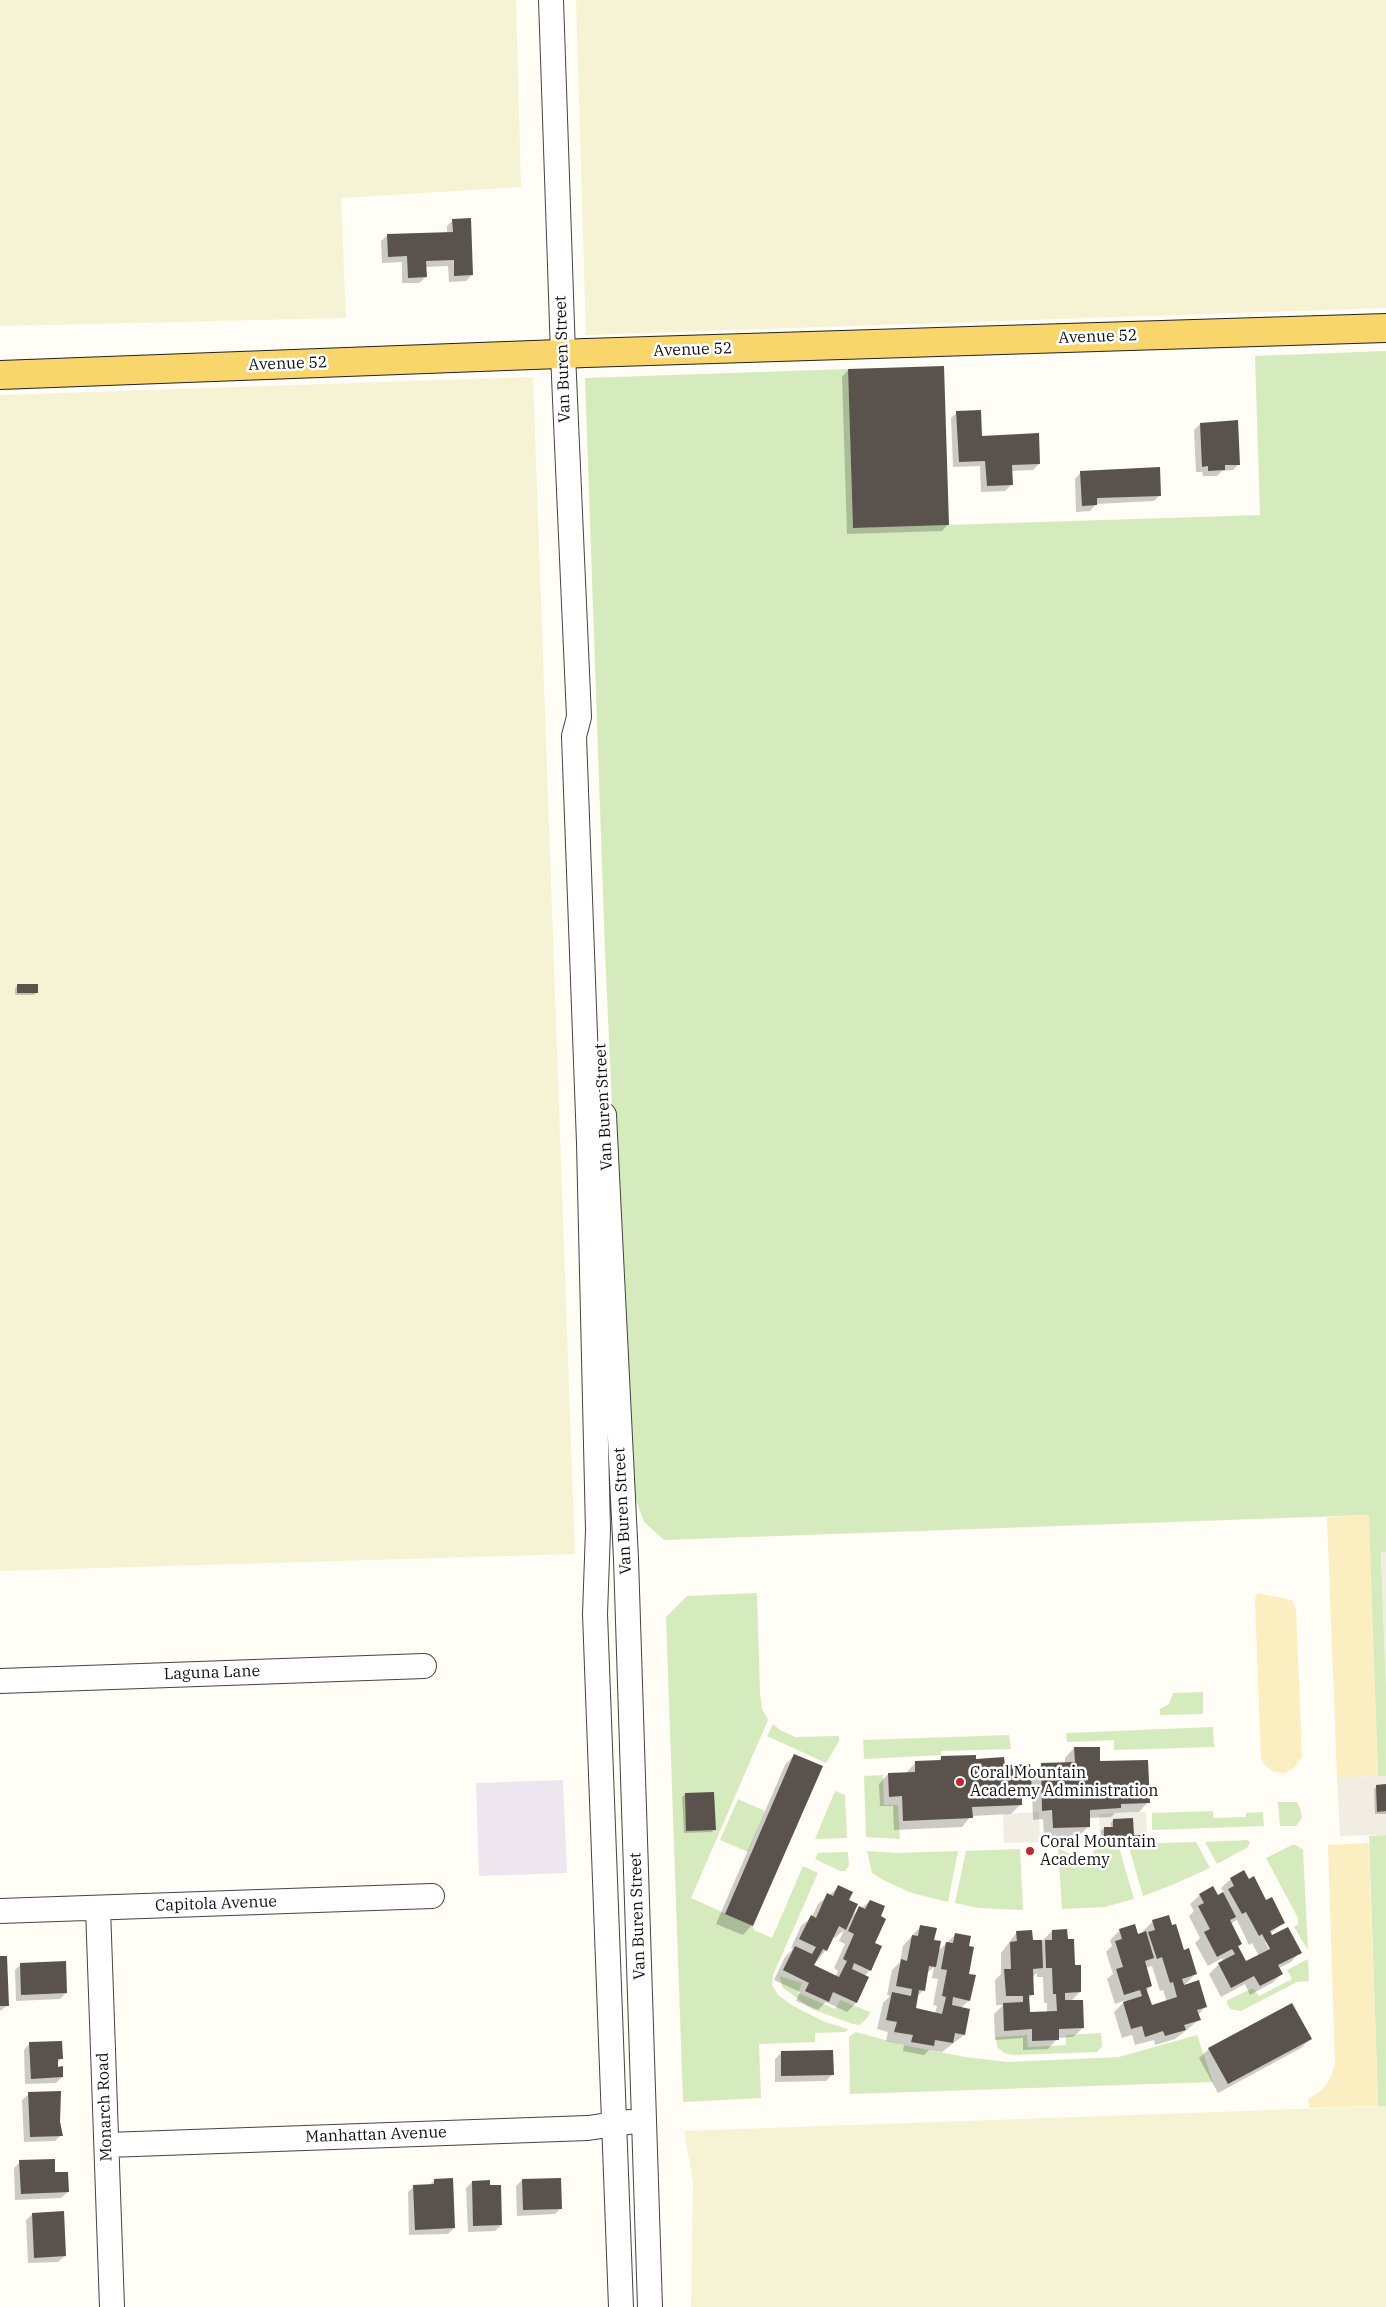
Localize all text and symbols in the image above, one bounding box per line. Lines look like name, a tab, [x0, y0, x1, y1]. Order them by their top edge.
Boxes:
street label: Van Buren Street	[551, 295, 575, 423]
street label: Avenue 52	[1058, 326, 1138, 348]
street label: Avenue 52	[653, 339, 733, 361]
street label: Avenue 52	[248, 353, 328, 375]
street label: Van Buren Street	[591, 1043, 617, 1171]
street label: Van Buren Street	[610, 1447, 636, 1575]
street label: Laguna Lane	[163, 1662, 261, 1684]
place label: Coral Mountain Academy Administration	[970, 1763, 1159, 1801]
marker: Coral Mountain Academy Administration	[954, 1776, 966, 1788]
place label: Coral Mountain Academy	[1040, 1832, 1156, 1870]
marker: Coral Mountain Academy	[1024, 1845, 1036, 1857]
street label: Van Buren Street	[626, 1852, 650, 1980]
street label: Capitola Avenue	[155, 1892, 277, 1916]
street label: Monarch Road	[94, 2052, 116, 2162]
street label: Manhattan Avenue	[305, 2123, 447, 2147]

